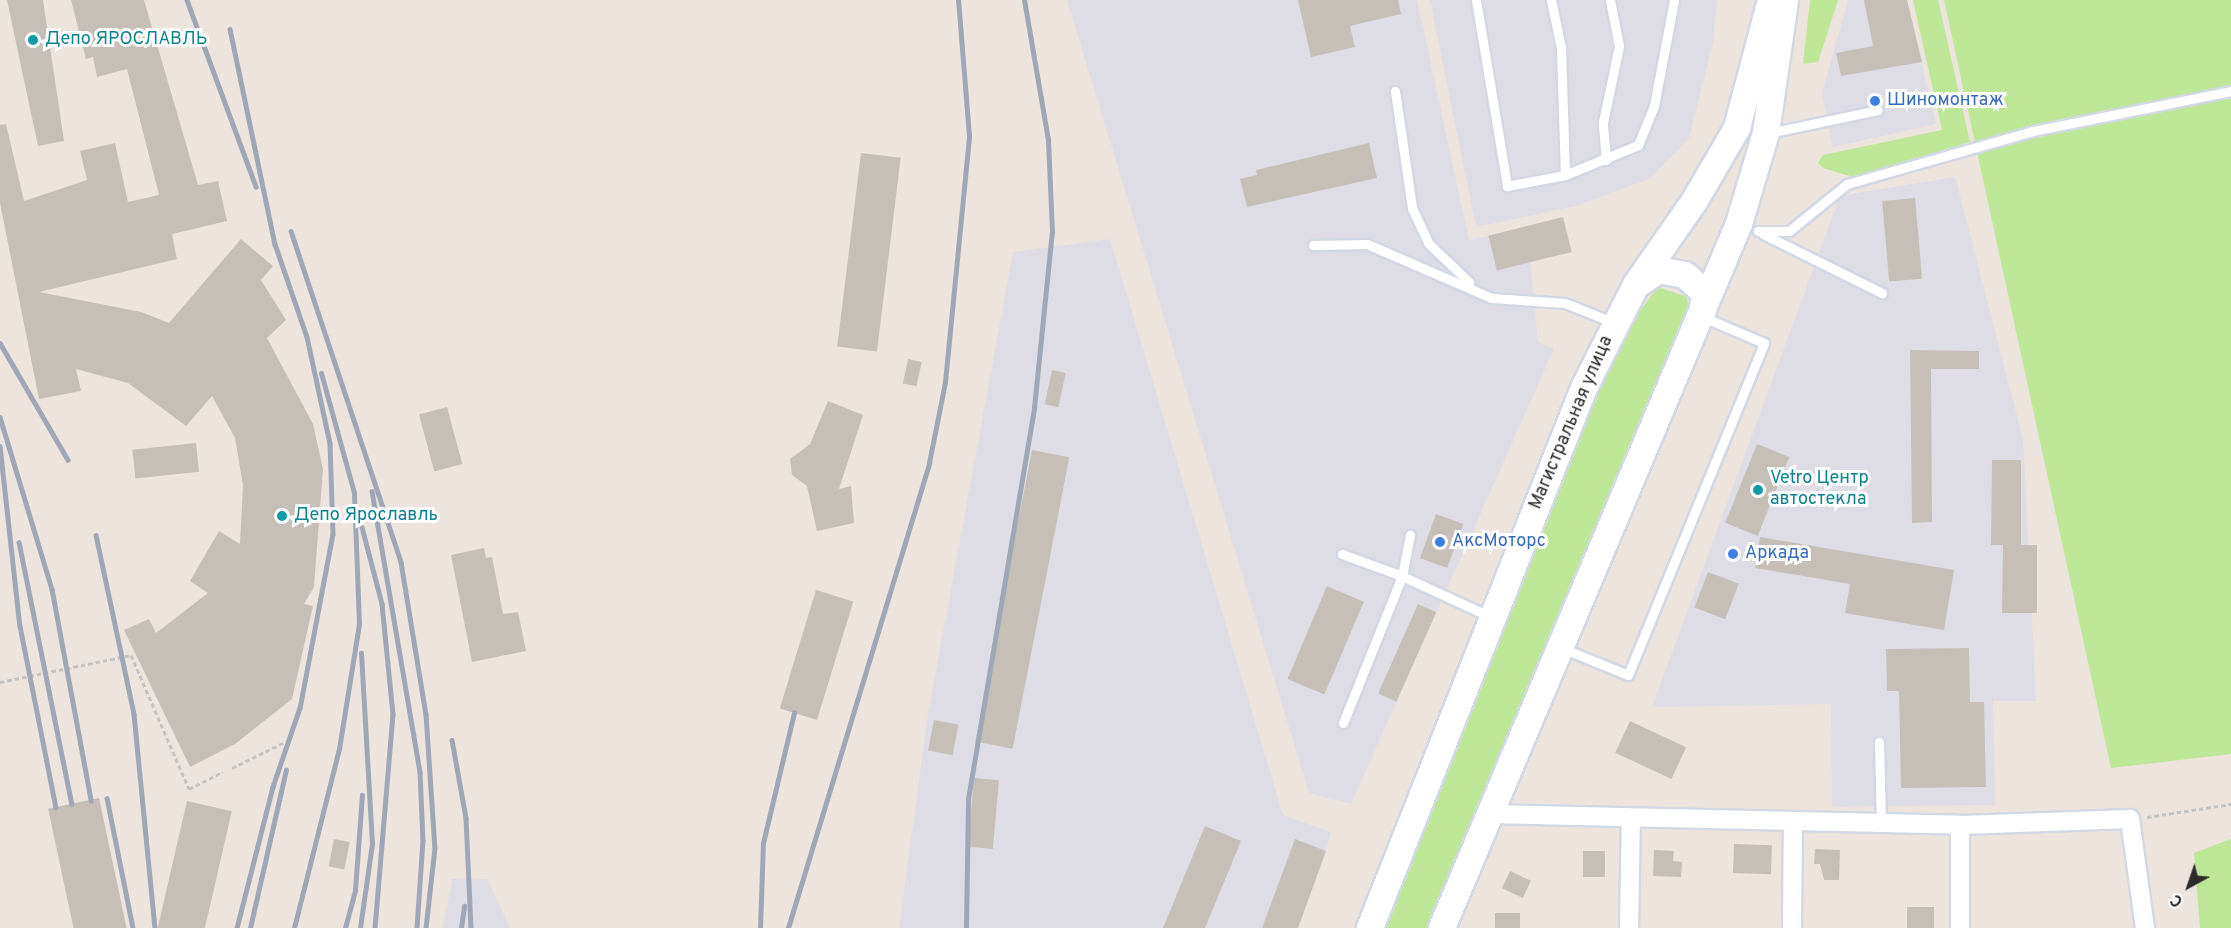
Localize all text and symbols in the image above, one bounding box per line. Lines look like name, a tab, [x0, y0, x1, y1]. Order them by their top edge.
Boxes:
place label: Депо ЯРОСЛАВЛЬ	[45, 29, 207, 51]
marker: Депо ЯРОСЛАВЛЬ	[26, 33, 40, 47]
place label: Шиномонтаж	[1887, 90, 2004, 112]
marker: Шиномонтаж	[1868, 94, 1882, 108]
street label: Магистральная улица	[1526, 333, 1618, 513]
place label: Vetro Центр автостекла	[1770, 469, 1869, 512]
marker: Vetro Центр автостекла	[1751, 483, 1765, 497]
place label: Депо Ярославль	[294, 505, 438, 527]
marker: Депо Ярославль	[275, 509, 289, 523]
place label: АксМоторс	[1452, 531, 1546, 553]
marker: АксМоторс	[1433, 535, 1447, 549]
place label: Аркада	[1745, 543, 1809, 565]
marker: Аркада	[1726, 547, 1740, 561]
north arrow	[2159, 856, 2219, 916]
text: С	[2167, 889, 2188, 911]

